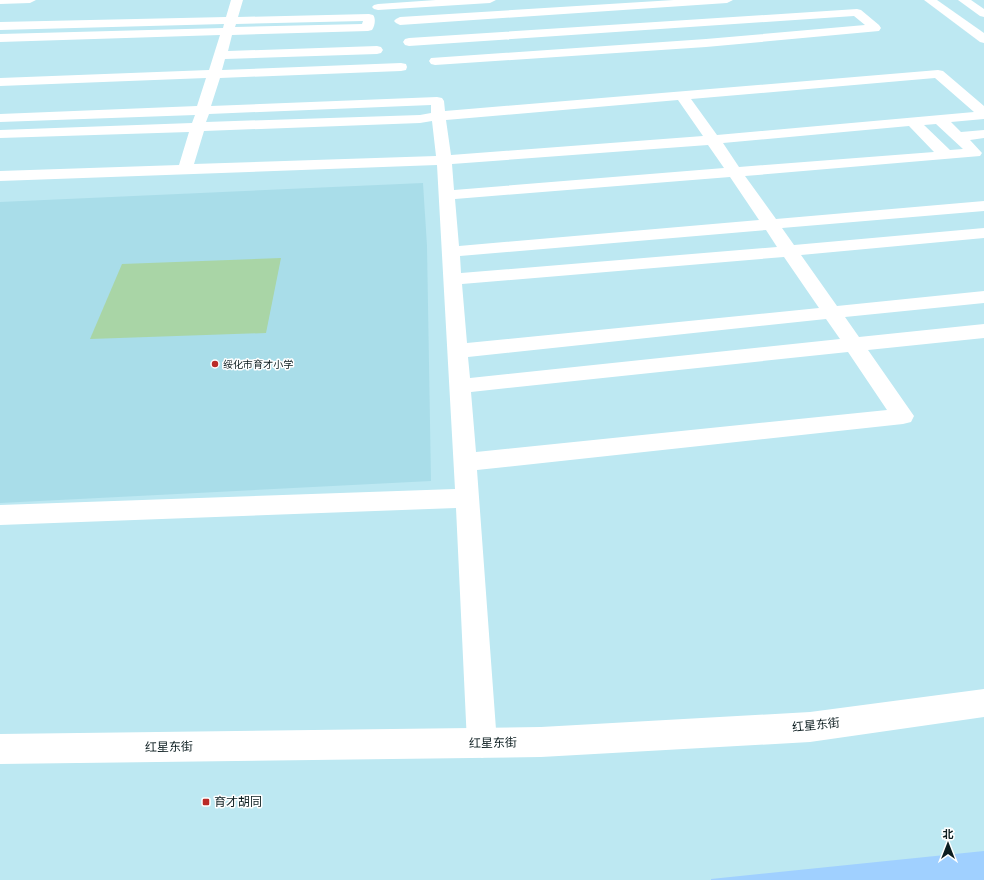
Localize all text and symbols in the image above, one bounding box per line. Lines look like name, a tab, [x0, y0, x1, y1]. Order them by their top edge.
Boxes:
place label: 绥化市育才小学	[223, 357, 293, 372]
marker: 绥化市育才小学	[210, 359, 220, 369]
street label: 红星东街	[791, 713, 841, 736]
street label: 红星东街	[469, 733, 517, 752]
street label: 红星东街	[145, 737, 193, 756]
place label: 育才胡同	[214, 792, 262, 811]
marker: 育才胡同	[201, 797, 211, 807]
north arrow	[928, 824, 968, 864]
text: 北	[943, 826, 954, 842]

